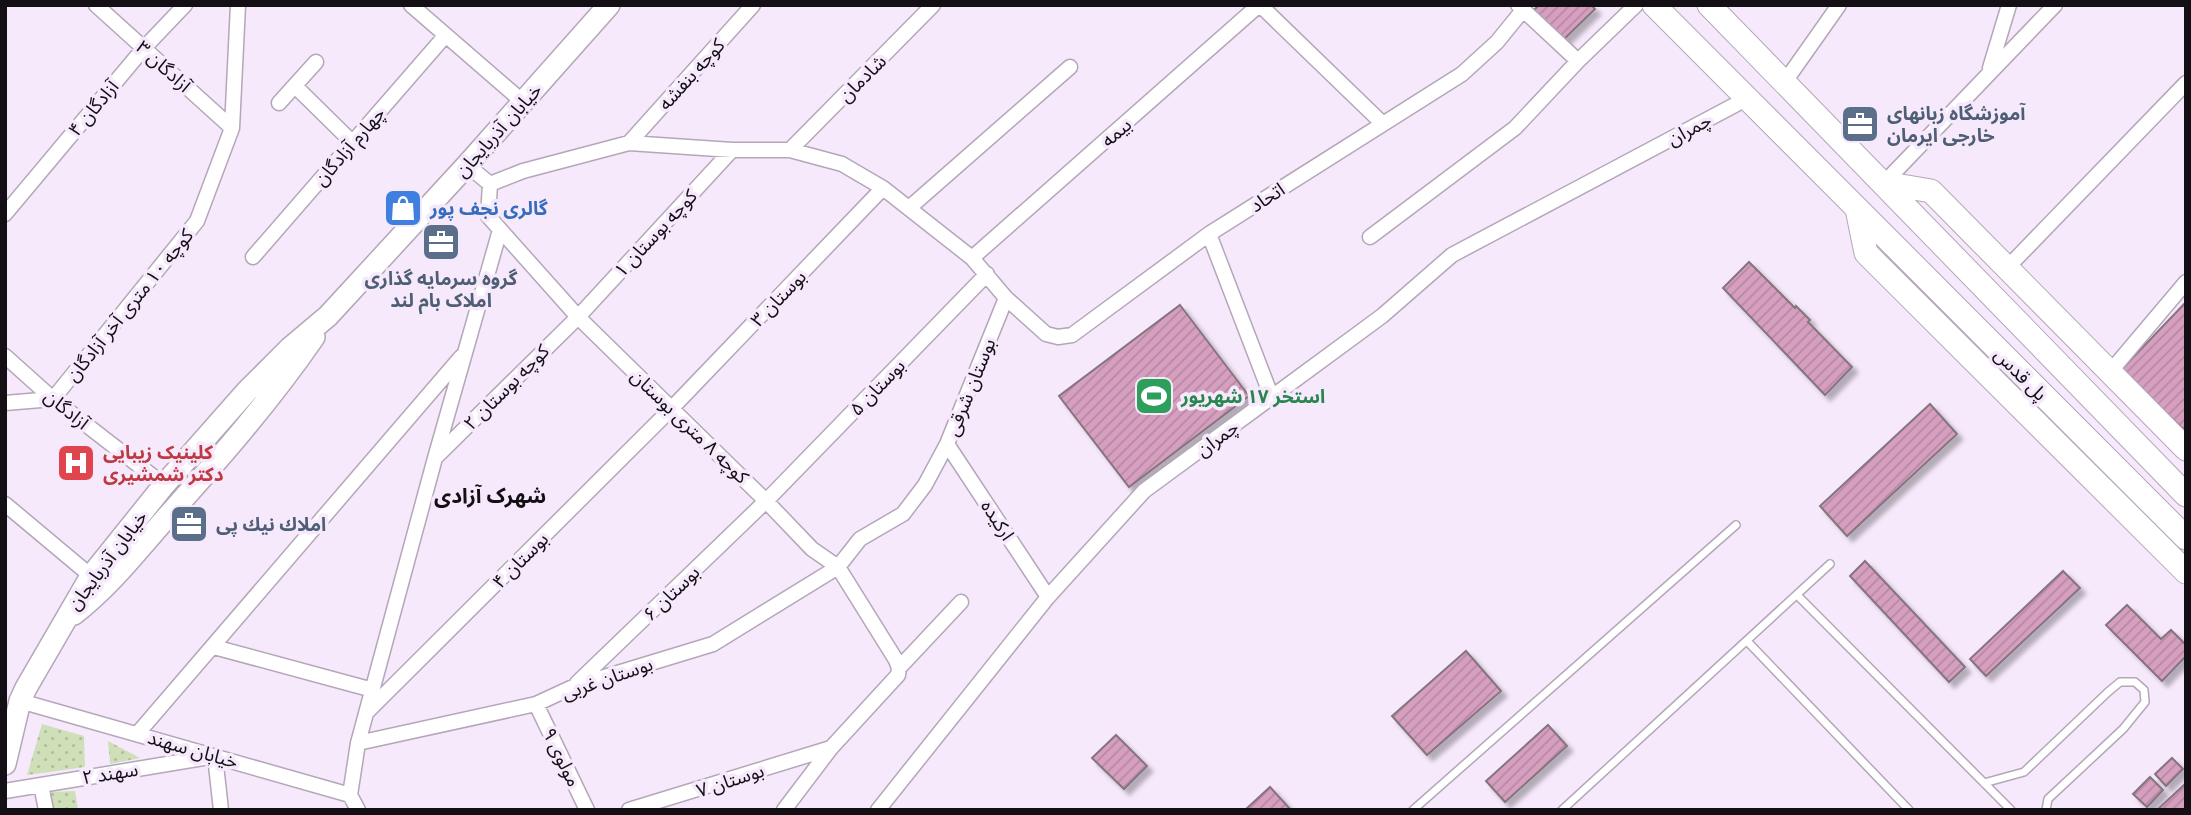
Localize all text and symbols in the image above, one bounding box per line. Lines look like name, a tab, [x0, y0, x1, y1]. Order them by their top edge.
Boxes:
street label: کوچه بنفشه	[653, 33, 731, 115]
street label: آزادگان ۳	[131, 36, 197, 98]
street label: شادمان	[834, 50, 890, 106]
street label: آزادگان ۴	[63, 74, 124, 141]
street label: خیابان آذربایجان	[450, 79, 547, 182]
street label: چهارم آزادگان	[309, 102, 392, 192]
place label: آموزشگاه زبانهای خارجی ایرمان	[1887, 102, 2026, 147]
office icon: آموزشگاه زبانهای خارجی ایرمان	[1839, 103, 1881, 145]
street label: چمران	[1663, 108, 1716, 152]
street label: بیمه	[1097, 113, 1136, 151]
street label: اتحاد	[1246, 178, 1288, 216]
street label: کوچه بوستان ۱	[609, 184, 703, 283]
shop icon: گالری نجف پور	[382, 187, 424, 229]
place label: گالری نجف پور	[429, 197, 548, 221]
office icon: گروه سرمایه گذاری املاک بام لند	[420, 221, 462, 263]
street label: کوچه ۱۰ متری آخر آزادگان	[61, 224, 200, 387]
street label: بوستان ۳	[746, 265, 811, 331]
place label: گروه سرمایه گذاری املاک بام لند	[365, 267, 518, 315]
street label: بوستان شرقی	[940, 335, 1000, 439]
street label: کوچه بوستان ۲	[459, 339, 555, 436]
street label: پل قدس	[1989, 343, 2052, 406]
street label: بوستان ۵	[845, 354, 910, 420]
street label: کوچه ۸ متری بوستان	[625, 364, 754, 490]
sports icon: استخر ١٧ شهریور	[1133, 375, 1175, 417]
street label: آزادگان	[40, 384, 95, 435]
place label: استخر ١٧ شهریور	[1180, 385, 1325, 408]
street label: چمران	[1192, 415, 1244, 462]
place label: کلینیک زیبایی دکتر شمشیری	[103, 441, 224, 486]
hospital icon: کلینیک زیبایی دکتر شمشیری	[55, 442, 97, 484]
district label: شهرک آزادی	[434, 483, 546, 508]
street label: ارکیده	[976, 496, 1019, 545]
office icon: املاك نيك پى	[168, 503, 210, 545]
street label: خیابان آذربایجان	[62, 506, 152, 615]
place label: املاك نيك پى	[216, 513, 326, 537]
street label: بوستان ۴	[488, 528, 553, 593]
street label: بوستان ۶	[638, 561, 704, 626]
street label: بوستان غربی	[559, 652, 656, 705]
street label: مولوی ۹	[538, 724, 586, 790]
street label: خیابان سهند	[145, 726, 241, 772]
street label: سهند ۲	[80, 758, 140, 788]
street label: بوستان ۷	[693, 759, 767, 802]

